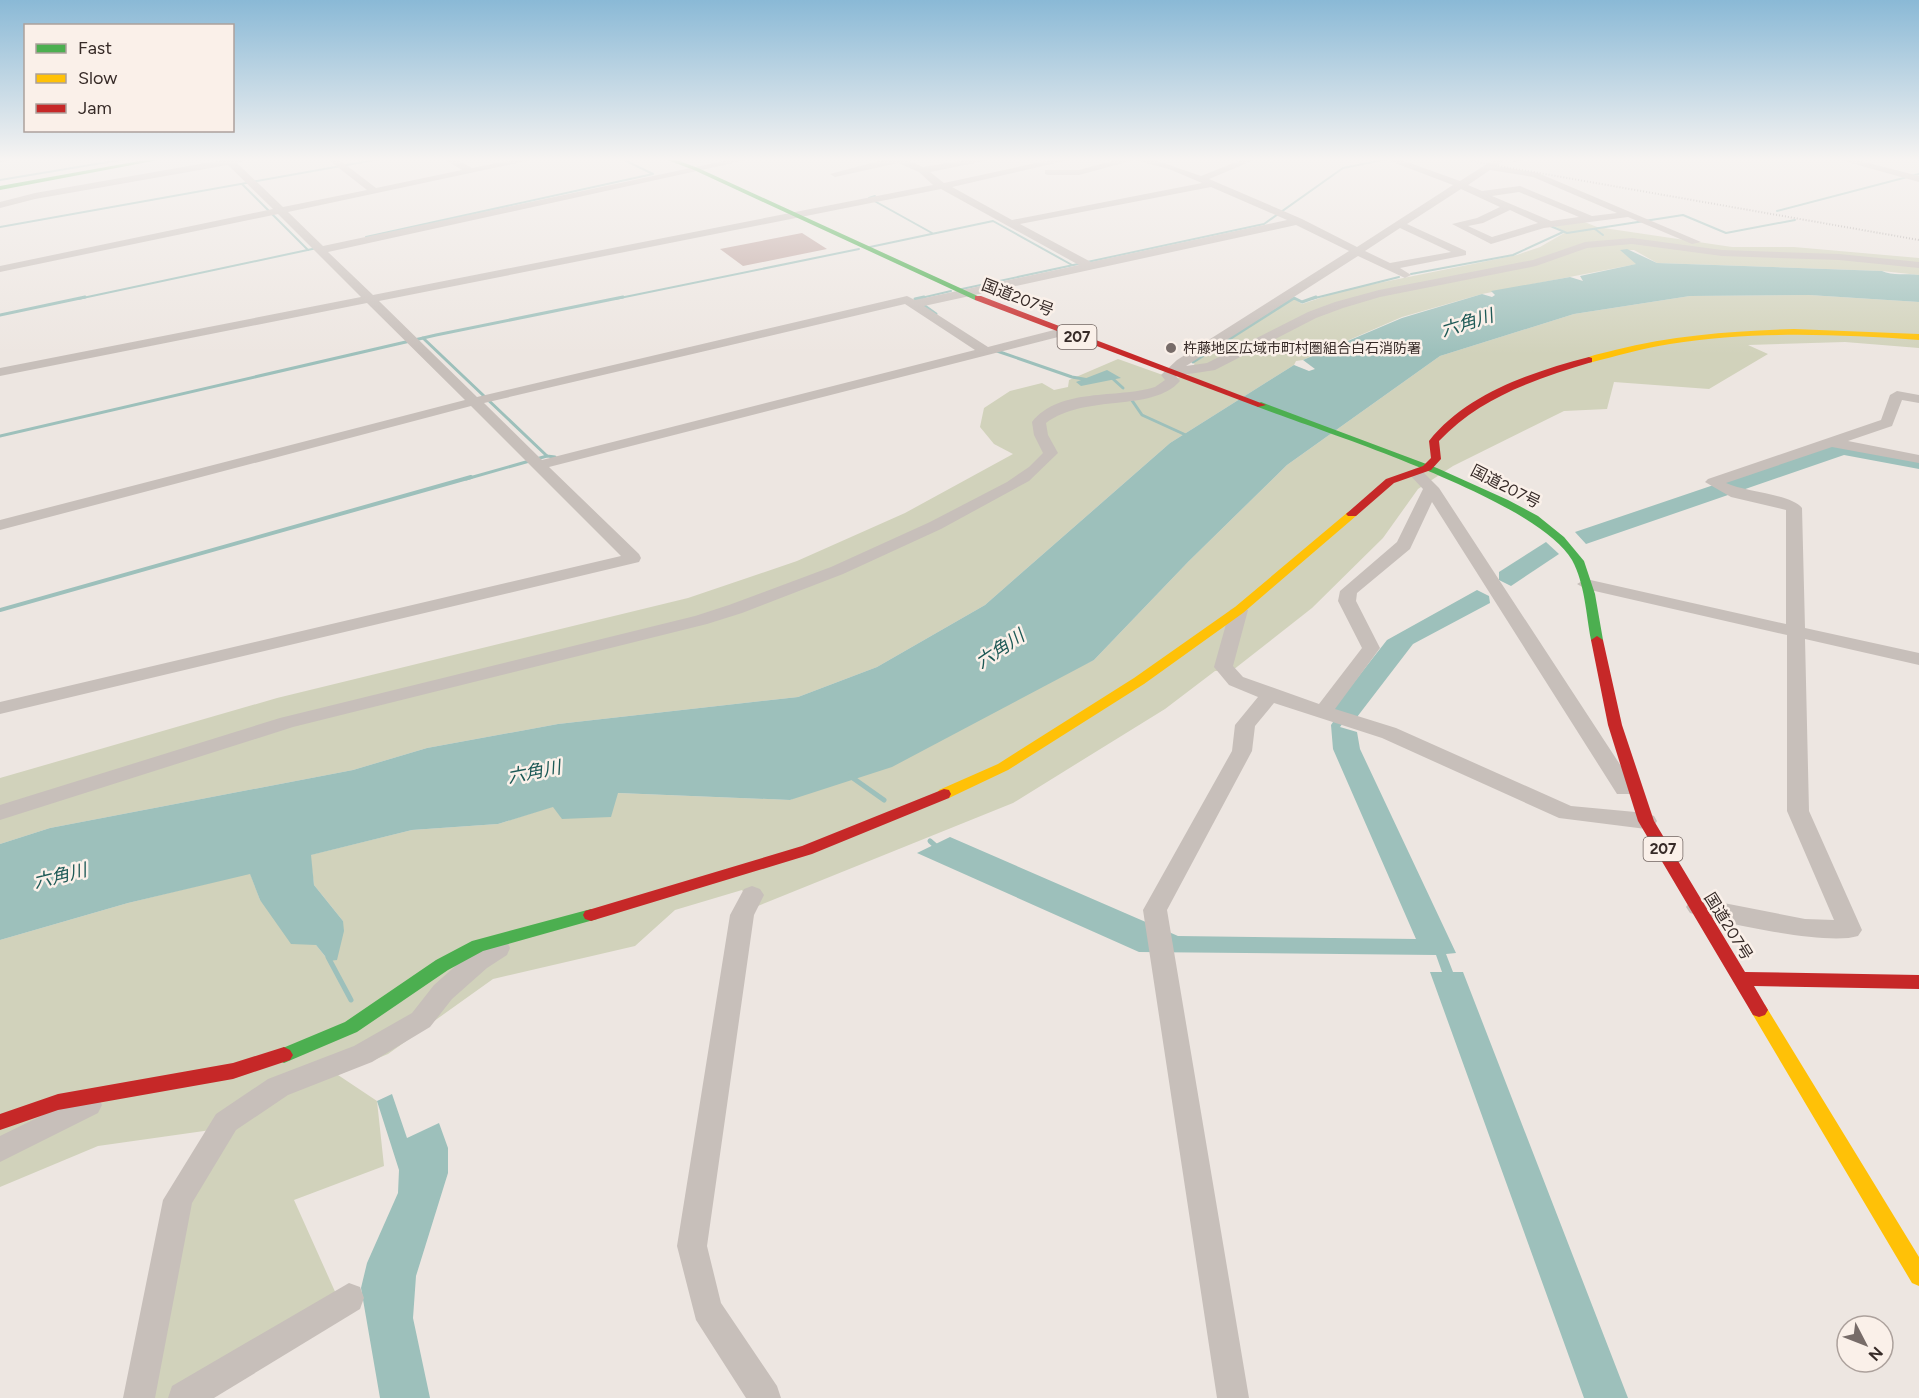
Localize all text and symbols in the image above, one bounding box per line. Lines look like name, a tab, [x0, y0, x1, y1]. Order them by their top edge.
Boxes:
legend	[24, 24, 234, 132]
text: Fast	[78, 37, 112, 59]
text: Slow	[78, 67, 117, 89]
text: Jam	[78, 97, 112, 119]
street label: 国道207号	[979, 275, 1057, 320]
water label: 六角川	[1438, 304, 1498, 341]
road number: 207	[1058, 325, 1096, 349]
place label: 杵藤地区広域市町村圏組合白石消防署	[1183, 340, 1421, 357]
marker: 杵藤地区広域市町村圏組合白石消防署	[1164, 341, 1178, 355]
street label: 国道207号	[1468, 461, 1544, 512]
water label: 六角川	[971, 624, 1030, 673]
water label: 六角川	[505, 756, 565, 788]
road number: 207	[1644, 837, 1682, 861]
water label: 六角川	[31, 858, 91, 893]
street label: 国道207号	[1700, 889, 1757, 963]
north arrow	[1835, 1314, 1895, 1374]
text: N	[1865, 1343, 1887, 1365]

